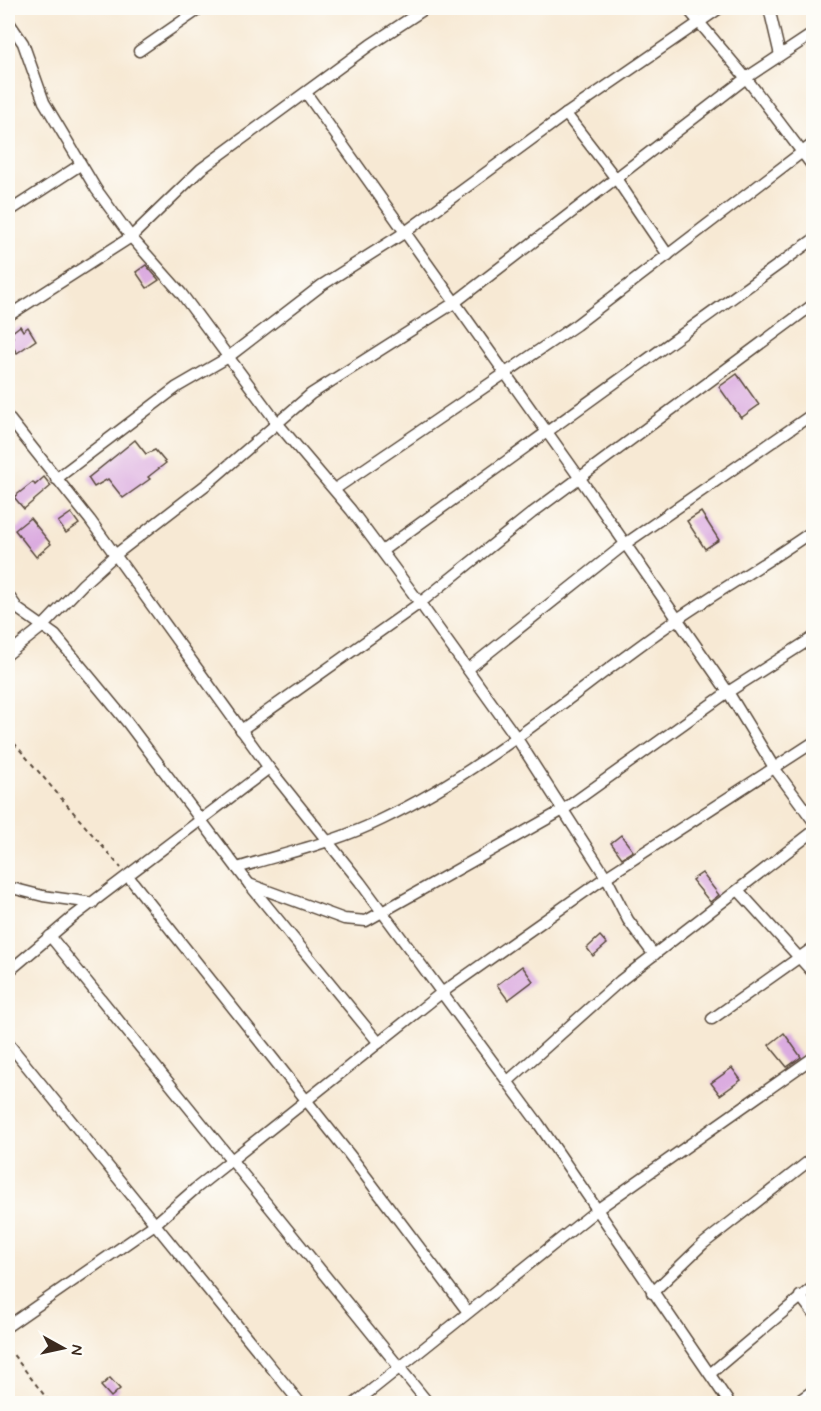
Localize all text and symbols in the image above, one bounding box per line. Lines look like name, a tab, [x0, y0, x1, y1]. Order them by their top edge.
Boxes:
north arrow	[33, 1318, 93, 1378]
text: N	[65, 1343, 88, 1357]

